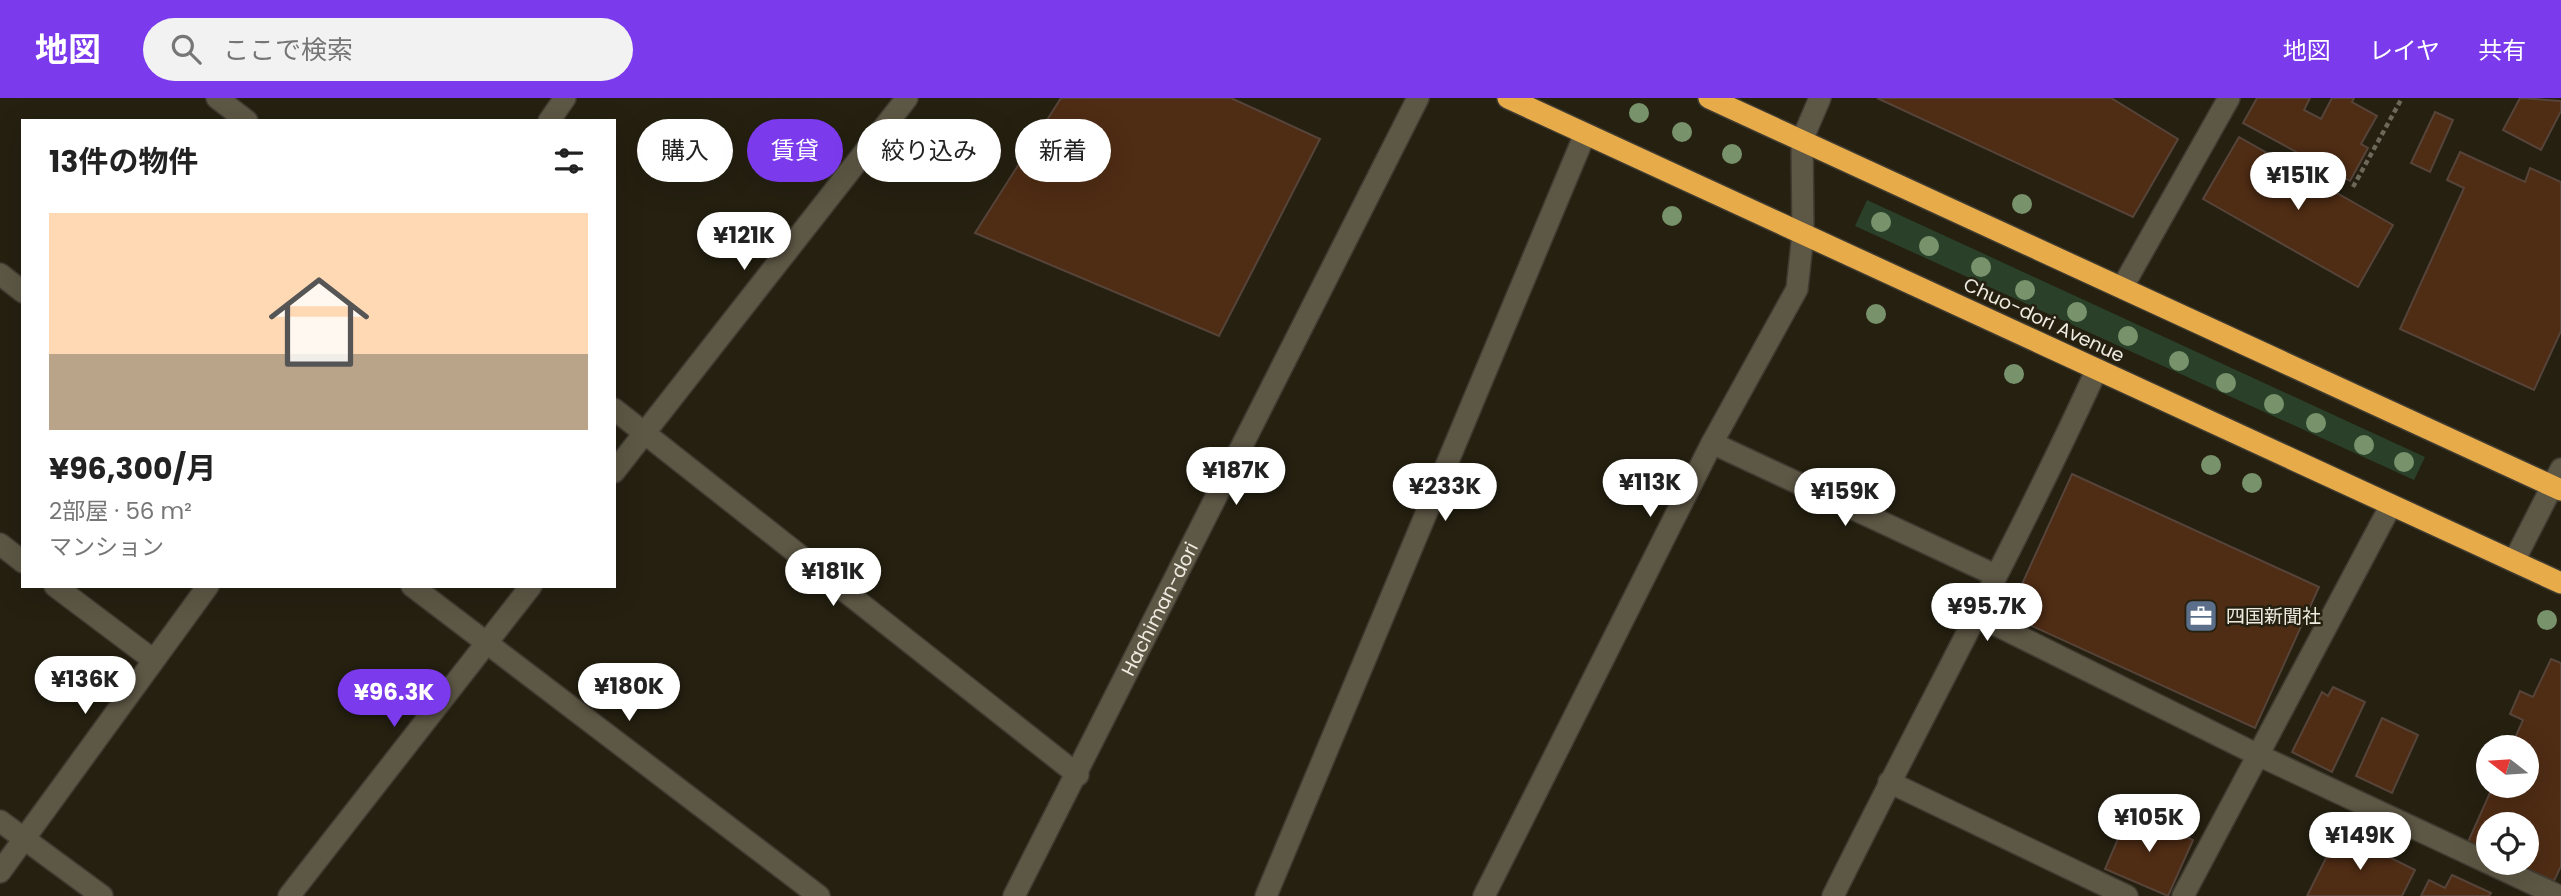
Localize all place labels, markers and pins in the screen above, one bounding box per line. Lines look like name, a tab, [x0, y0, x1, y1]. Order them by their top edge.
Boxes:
pin: ¥151K	[2249, 152, 2347, 212]
pin: ¥121K	[695, 212, 793, 272]
pin: ¥187K	[1187, 448, 1285, 507]
pin: ¥113K	[1601, 460, 1699, 519]
pin: ¥233K	[1396, 464, 1494, 523]
pin: ¥159K	[1796, 468, 1894, 528]
pin: ¥181K	[784, 548, 882, 608]
pin: ¥95.7K	[1930, 584, 2044, 643]
office icon: 四国新聞社	[2182, 597, 2220, 635]
place label: 四国新聞社	[2226, 603, 2321, 630]
pin: ¥136K	[36, 656, 134, 716]
pin: ¥180K	[580, 664, 678, 723]
pin: ¥96.3K	[337, 670, 451, 729]
pin: ¥105K	[2100, 794, 2198, 854]
pin: ¥149K	[2311, 812, 2409, 872]

